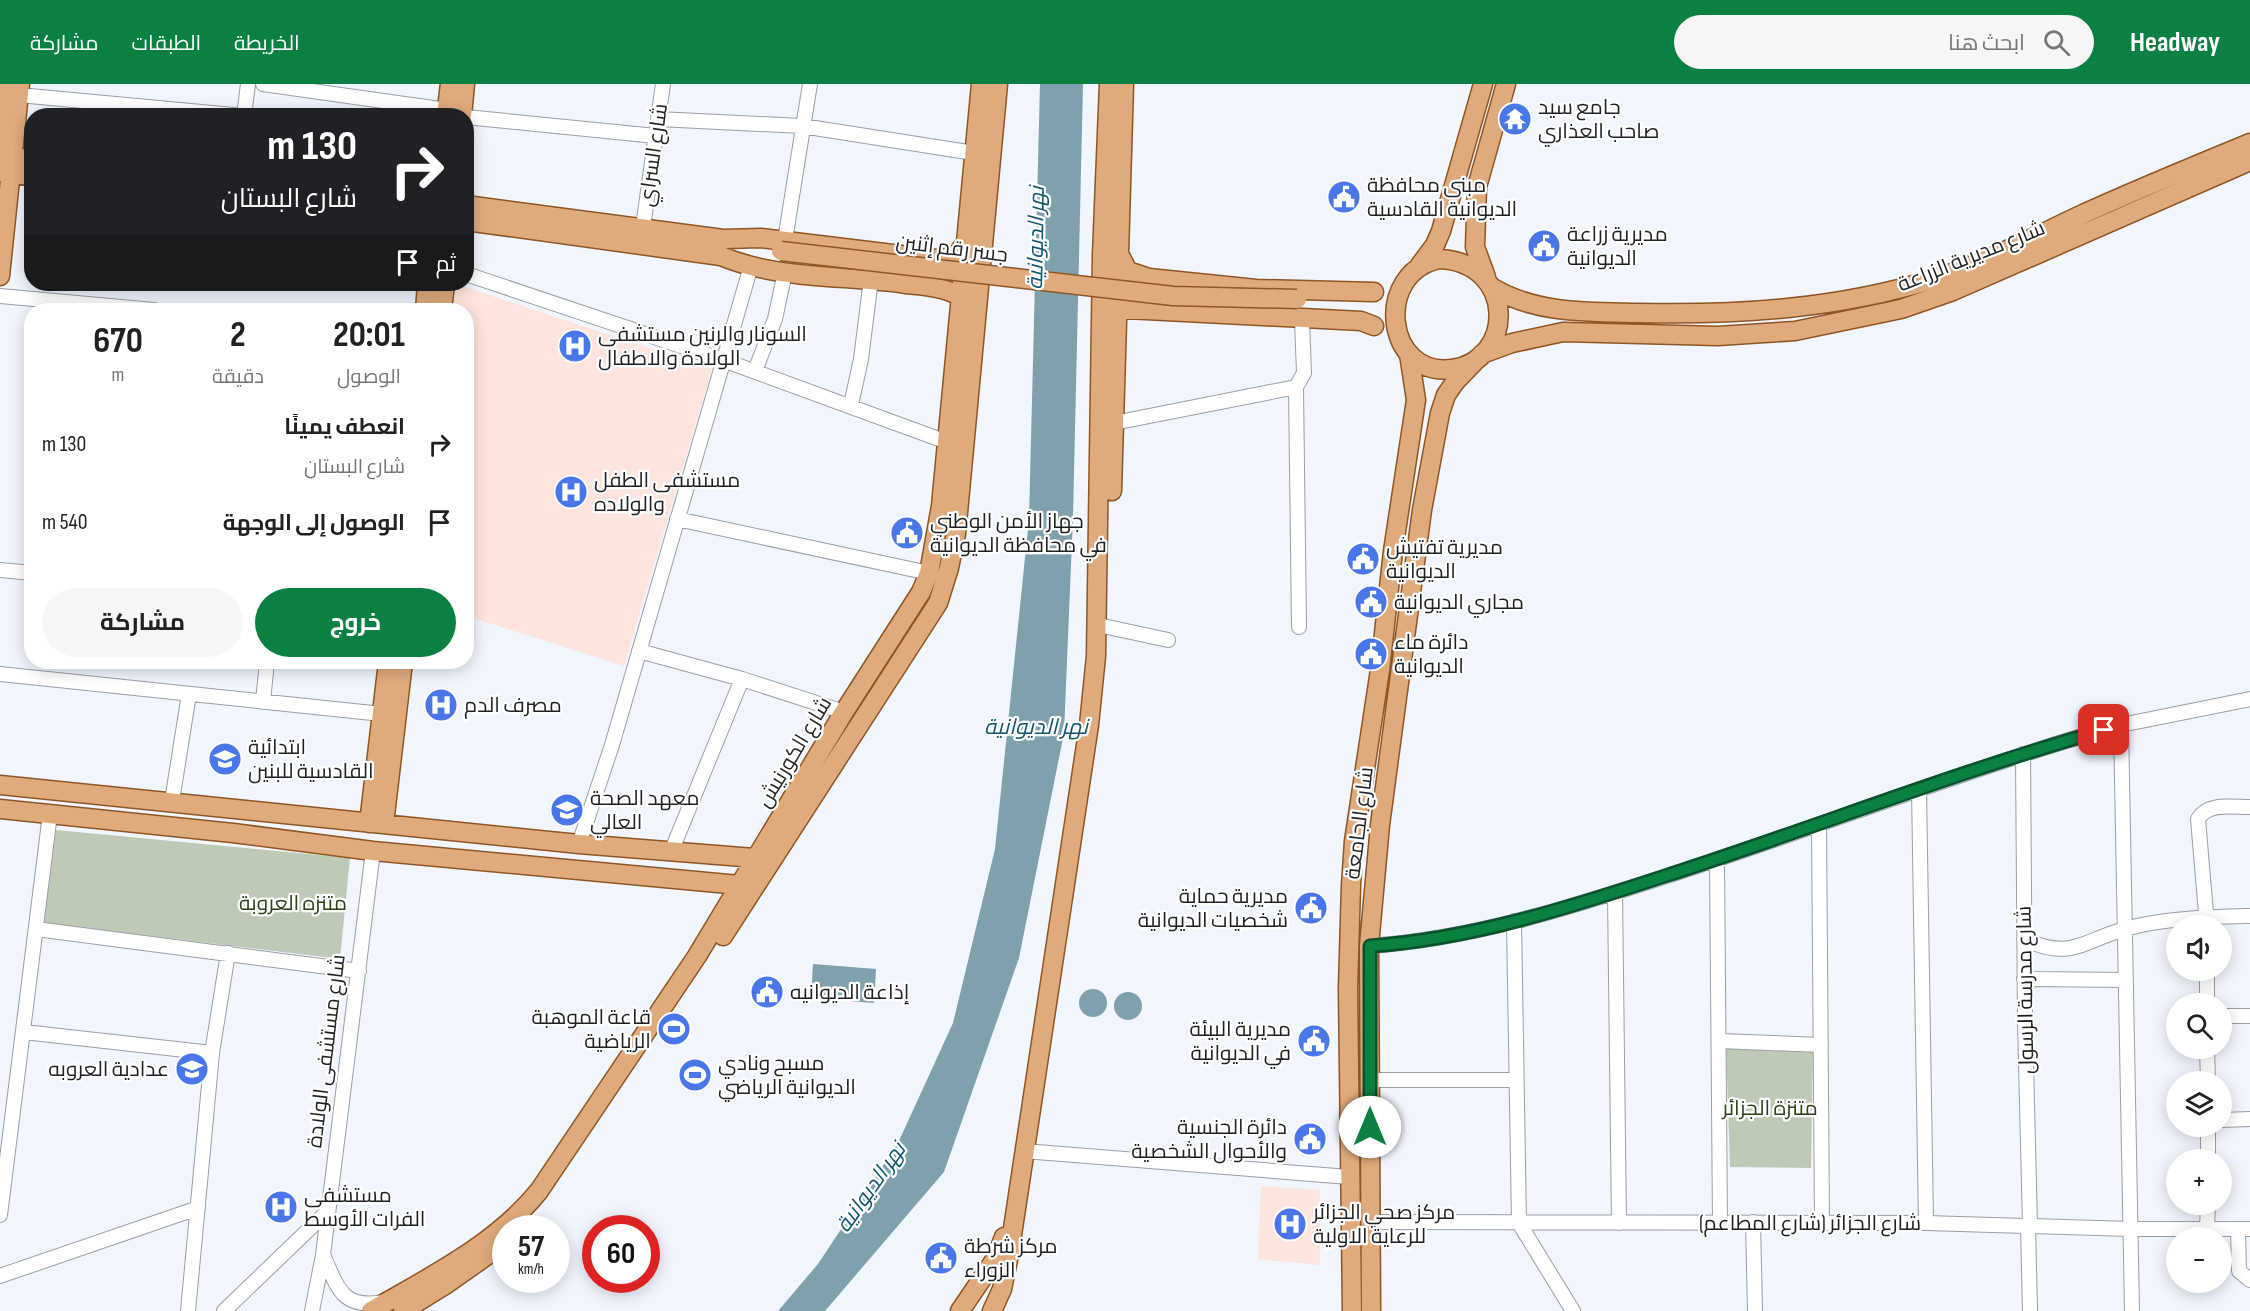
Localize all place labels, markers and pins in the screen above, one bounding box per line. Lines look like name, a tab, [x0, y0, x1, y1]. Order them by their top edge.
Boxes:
place label: جامع سيد صاحب العذاري	[1538, 95, 1660, 147]
temple icon: جامع سيد صاحب العذاري	[1497, 101, 1533, 137]
place label: مبنى محافظة الديوانية القادسية	[1367, 173, 1517, 222]
public building icon: مبنى محافظة الديوانية القادسية	[1326, 179, 1362, 215]
place label: مديرية زراعة الديوانية	[1567, 222, 1668, 271]
public building icon: مديرية زراعة الديوانية	[1526, 228, 1562, 264]
place label: السونار والرنين مستشفى الولادة والاطفال	[598, 322, 807, 371]
hospital icon: السونار والرنين مستشفى الولادة والاطفال	[557, 328, 593, 364]
place label: مستشفى الطفل والولاده	[594, 468, 740, 517]
hospital icon: مستشفى الطفل والولاده	[553, 474, 589, 510]
place label: جهاز الأمن الوطني في محافظة الديوانية	[930, 509, 1107, 561]
public building icon: جهاز الأمن الوطني في محافظة الديوانية	[889, 515, 925, 551]
place label: مديرية تفتيش الديوانية	[1386, 535, 1503, 584]
public building icon: مديرية تفتيش الديوانية	[1345, 541, 1381, 577]
public building icon: مجاري الديوانية	[1353, 584, 1389, 620]
place label: مجاري الديوانية	[1394, 590, 1524, 618]
place label: دائرة ماء الديوانية	[1394, 630, 1468, 679]
public building icon: دائرة ماء الديوانية	[1353, 636, 1389, 672]
hospital icon: مصرف الدم	[423, 687, 459, 723]
place label: مصرف الدم	[464, 693, 562, 719]
pin	[2078, 704, 2129, 755]
place label: ابتدائية القادسية للبنين	[248, 735, 374, 784]
school or university icon: ابتدائية القادسية للبنين	[207, 741, 243, 777]
place label: معهد الصحة العالي	[590, 786, 699, 838]
school or university icon: معهد الصحة العالي	[549, 792, 585, 828]
place label: مديرية حماية شخصيات الديوانية	[1138, 884, 1288, 933]
public building icon: مديرية حماية شخصيات الديوانية	[1293, 890, 1329, 926]
public building icon: إذاعة الديوانيه	[749, 974, 785, 1010]
place label: إذاعة الديوانيه	[790, 980, 909, 1005]
place label: قاعة الموهبة الرياضية	[531, 1005, 651, 1054]
sports icon: قاعة الموهبة الرياضية	[656, 1011, 692, 1047]
place label: مديرية البيئة في الديوانية	[1190, 1017, 1291, 1069]
public building icon: مديرية البيئة في الديوانية	[1296, 1023, 1332, 1059]
school or university icon: عدادية العروبه	[174, 1051, 210, 1087]
place label: مسبح ونادي الديوانية الرياضي	[718, 1051, 856, 1102]
place label: عدادية العروبه	[48, 1057, 169, 1082]
sports icon: مسبح ونادي الديوانية الرياضي	[677, 1057, 713, 1093]
place label: دائرة الجنسية والأحوال الشخصية	[1131, 1115, 1287, 1164]
public building icon: دائرة الجنسية والأحوال الشخصية	[1292, 1121, 1328, 1157]
place label: مستشفى الفرات الأوسط	[304, 1183, 425, 1232]
hospital icon: مستشفى الفرات الأوسط	[263, 1189, 299, 1225]
place label: مركز صحي الجزائر للرعاية الاولية	[1312, 1200, 1455, 1249]
hospital icon: مركز صحي الجزائر للرعاية الاولية	[1272, 1206, 1308, 1242]
place label: مركز شرطة الزوراء	[964, 1234, 1058, 1283]
public building icon: مركز شرطة الزوراء	[923, 1240, 959, 1276]

